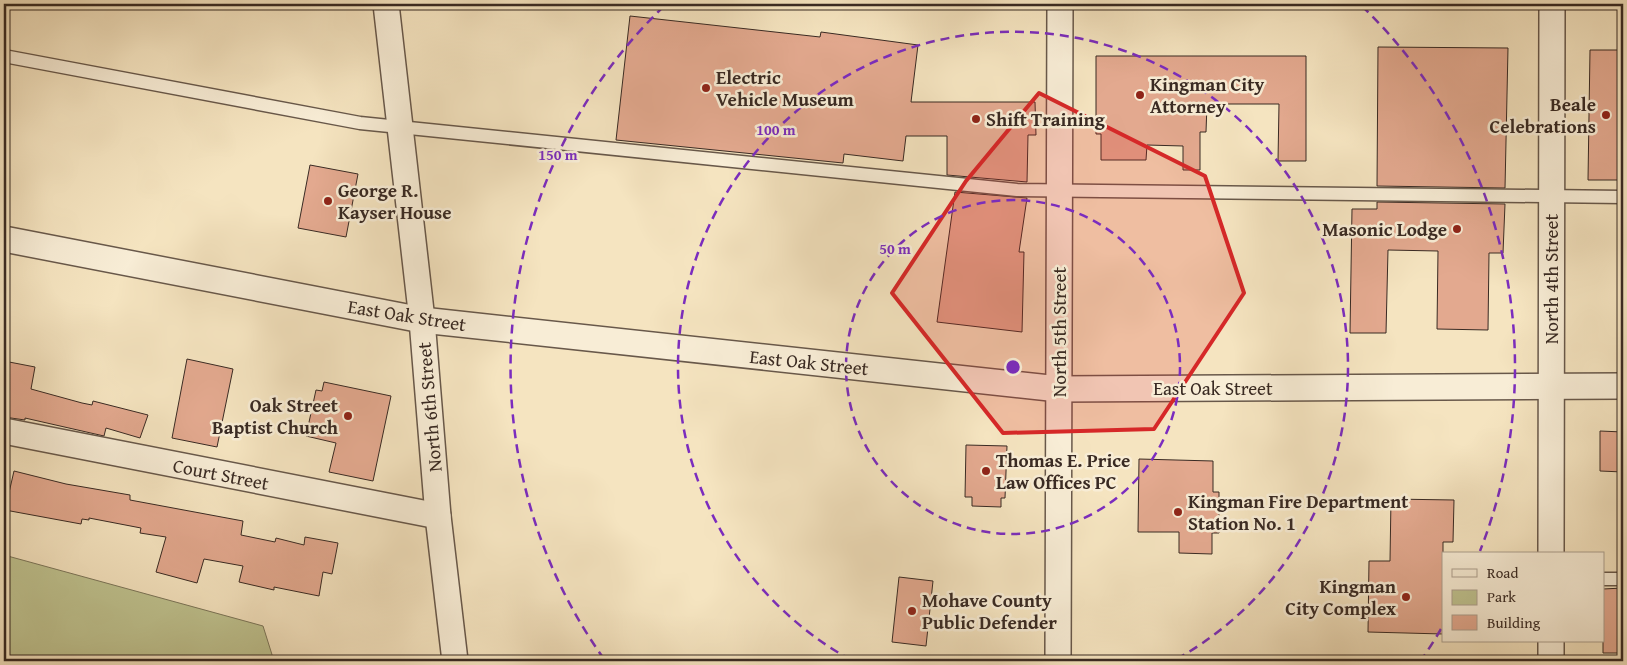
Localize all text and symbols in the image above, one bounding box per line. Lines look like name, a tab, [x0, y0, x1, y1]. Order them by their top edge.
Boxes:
place label: Electric Vehicle Museum	[716, 63, 855, 113]
place label: Kingman City Attorney	[1150, 70, 1264, 120]
marker: Electric Vehicle Museum	[700, 82, 712, 94]
marker: Kingman City Attorney	[1134, 89, 1146, 101]
place label: Beale Celebrations	[1489, 90, 1596, 140]
place label: Shift Training	[986, 105, 1106, 133]
marker: Beale Celebrations	[1600, 109, 1612, 121]
marker: Shift Training	[970, 113, 982, 125]
text: 100 m	[756, 119, 796, 140]
text: 150 m	[538, 144, 578, 165]
place label: George R. Kayser House	[338, 176, 452, 226]
marker: George R. Kayser House	[322, 195, 334, 207]
street label: North 4th Street	[1537, 214, 1565, 344]
place label: Masonic Lodge	[1322, 215, 1447, 243]
marker: Masonic Lodge	[1451, 223, 1463, 235]
text: 50 m	[879, 238, 911, 259]
street label: North 5th Street	[1045, 267, 1073, 397]
street label: East Oak Street	[346, 292, 468, 338]
street label: North 6th Street	[409, 341, 449, 473]
street label: East Oak Street	[748, 342, 870, 382]
centre of rings	[1004, 358, 1022, 376]
street label: East Oak Street	[1153, 374, 1273, 402]
place label: Oak Street Baptist Church	[212, 391, 339, 441]
marker: Oak Street Baptist Church	[342, 410, 354, 422]
place label: Thomas E. Price Law Offices PC	[996, 446, 1130, 496]
street label: Court Street	[171, 451, 272, 497]
marker: Thomas E. Price Law Offices PC	[980, 465, 992, 477]
place label: Kingman Fire Department Station No. 1	[1188, 487, 1409, 537]
marker: Kingman Fire Department Station No. 1	[1172, 506, 1184, 518]
legend	[1442, 552, 1604, 642]
text: Road	[1487, 562, 1518, 583]
place label: Kingman City Complex	[1285, 572, 1397, 622]
place label: Mohave County Public Defender	[922, 586, 1057, 636]
text: Park	[1487, 586, 1516, 607]
marker: Kingman City Complex	[1400, 591, 1412, 603]
marker: Mohave County Public Defender	[906, 605, 918, 617]
text: Building	[1487, 612, 1541, 633]

